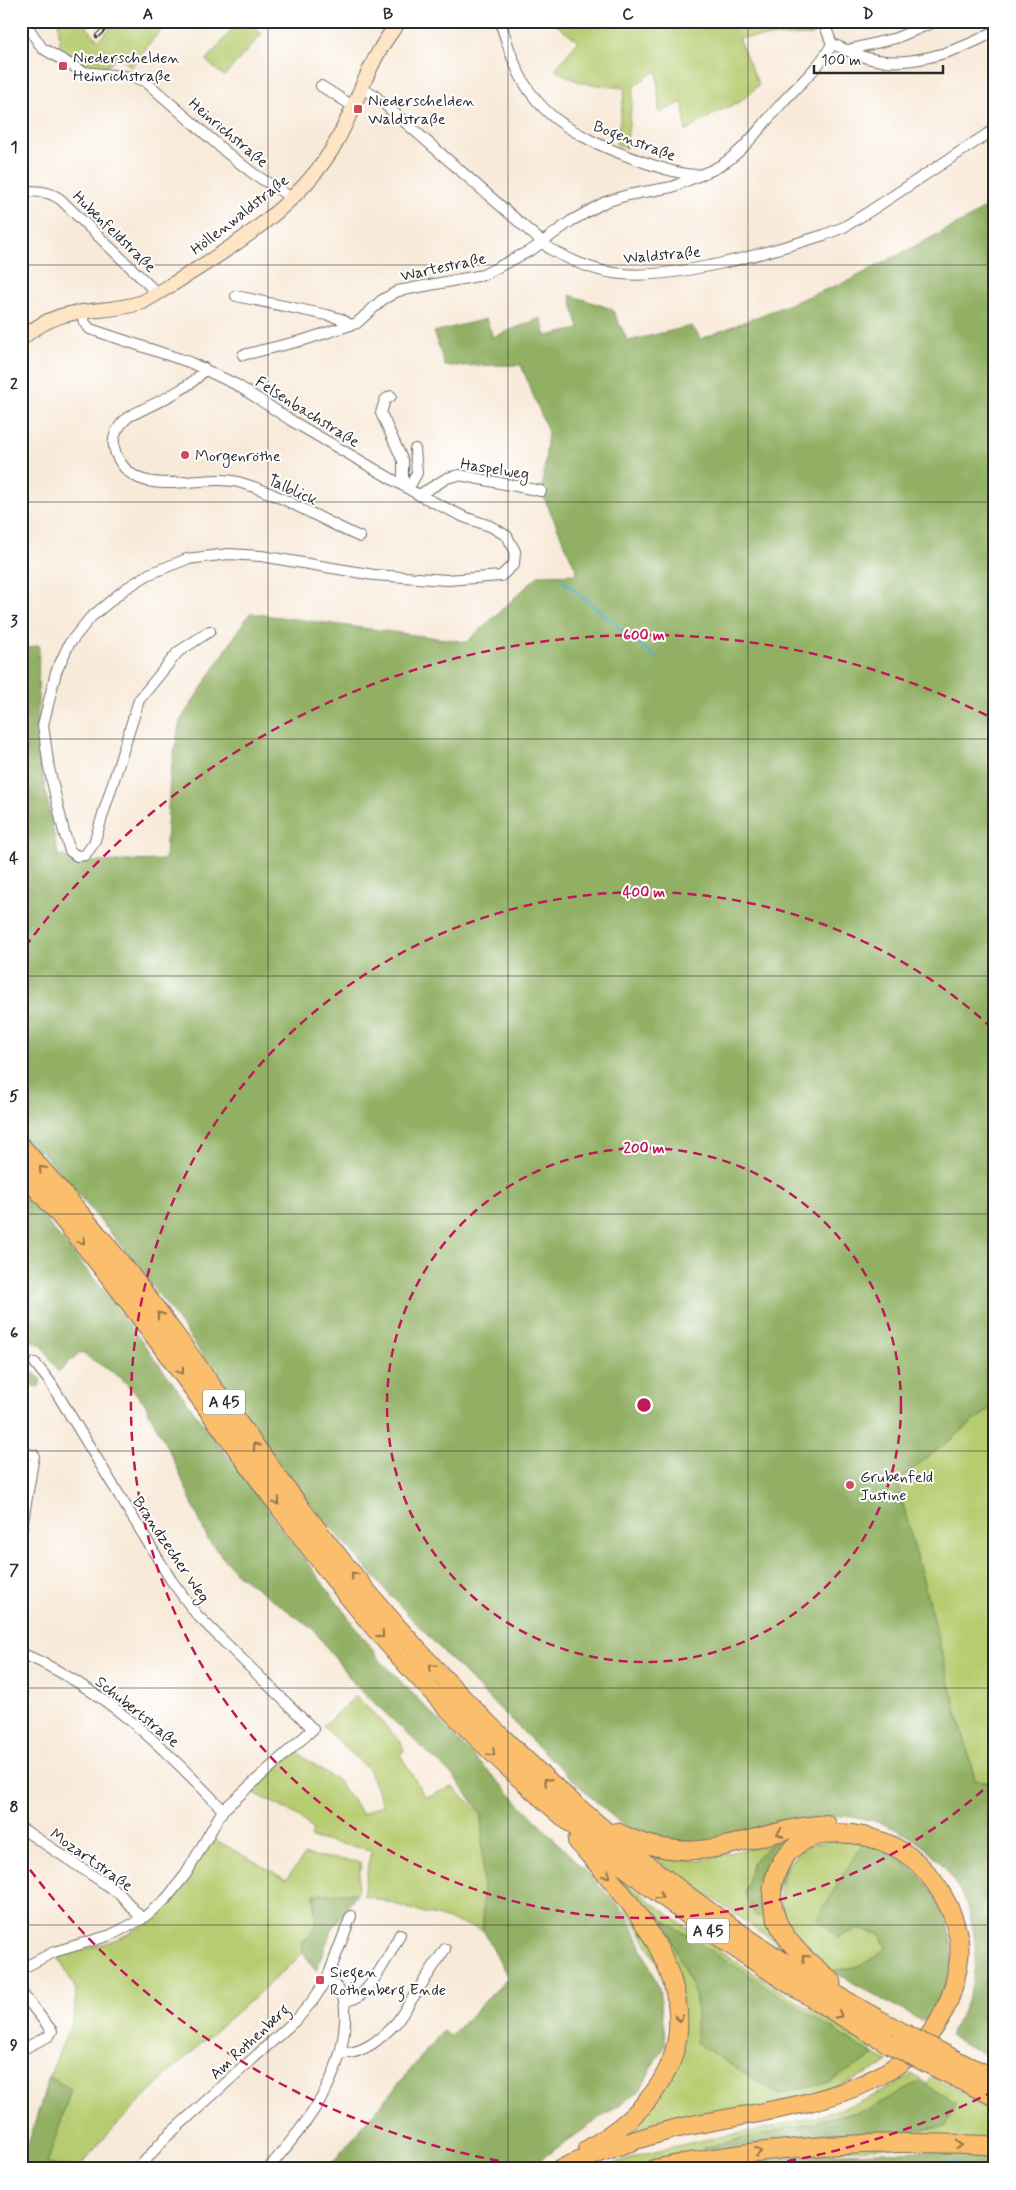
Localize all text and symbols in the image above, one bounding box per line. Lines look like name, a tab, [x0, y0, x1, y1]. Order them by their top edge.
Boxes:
text: A	[143, 4, 153, 25]
text: B	[383, 4, 393, 25]
text: C	[622, 4, 634, 25]
text: D	[862, 4, 874, 25]
scale bar	[814, 42, 942, 74]
place label: Niederschelden Heinrichstraße	[73, 48, 180, 87]
text: 100 m	[821, 51, 861, 71]
marker: Niederschelden Heinrichstraße	[57, 60, 69, 72]
place label: Niederschelden Waldstraße	[368, 91, 475, 130]
street label: Heinrichstraße	[184, 94, 272, 173]
marker: Niederschelden Waldstraße	[352, 103, 364, 115]
street label: Bogenstraße	[590, 116, 679, 168]
text: 1	[10, 137, 18, 158]
street label: Höllenwaldstraße	[186, 170, 294, 260]
street label: Hubenfeldstraße	[67, 187, 161, 278]
street label: Waldstraße	[623, 242, 702, 269]
street label: Wartestraße	[399, 248, 488, 287]
street label: Felsenbachstraße	[251, 372, 363, 453]
text: 2	[10, 374, 18, 395]
place label: Morgenröthe	[195, 446, 281, 468]
marker: Morgenröthe	[179, 449, 191, 461]
street label: Haspelweg	[459, 454, 531, 486]
street label: Talblick	[264, 470, 321, 511]
text: 3	[10, 611, 18, 632]
text: 600 m	[623, 626, 665, 646]
text: 4	[9, 848, 19, 869]
text: 400 m	[623, 883, 665, 903]
text: 5	[9, 1086, 19, 1107]
text: 200 m	[624, 1139, 665, 1159]
one-way arrow	[39, 1166, 48, 1175]
one-way arrow	[77, 1236, 86, 1245]
one-way arrow	[157, 1311, 166, 1321]
text: 6	[10, 1323, 18, 1344]
one-way arrow	[175, 1365, 183, 1374]
road number: A 45	[203, 1390, 245, 1414]
centre of rings	[635, 1396, 653, 1414]
one-way arrow	[253, 1442, 262, 1452]
place label: Grubenfeld Justine	[860, 1467, 933, 1506]
marker: Grubenfeld Justine	[844, 1479, 856, 1491]
street label: Brandzecher Weg	[127, 1493, 214, 1608]
one-way arrow	[271, 1496, 280, 1506]
text: 7	[9, 1560, 19, 1581]
one-way arrow	[351, 1572, 360, 1581]
one-way arrow	[375, 1629, 384, 1638]
one-way arrow	[429, 1663, 438, 1672]
street label: Schubertstraße	[91, 1672, 184, 1753]
one-way arrow	[487, 1747, 496, 1756]
one-way arrow	[544, 1778, 553, 1787]
text: 8	[9, 1797, 19, 1818]
street label: Mozartstraße	[45, 1824, 137, 1897]
one-way arrow	[776, 1827, 785, 1838]
one-way arrow	[601, 1870, 610, 1879]
one-way arrow	[654, 1890, 664, 1899]
road number: A 45	[687, 1918, 729, 1944]
one-way arrow	[802, 1955, 811, 1964]
place label: Siegen Rothenberg Ende	[330, 1962, 446, 2002]
marker: Siegen Rothenberg Ende	[314, 1974, 326, 1986]
street label: Am Rothenberg	[206, 2000, 295, 2085]
one-way arrow	[833, 2009, 842, 2019]
one-way arrow	[674, 2014, 684, 2022]
text: 9	[10, 2035, 18, 2056]
one-way arrow	[955, 2139, 963, 2150]
one-way arrow	[754, 2147, 762, 2158]

